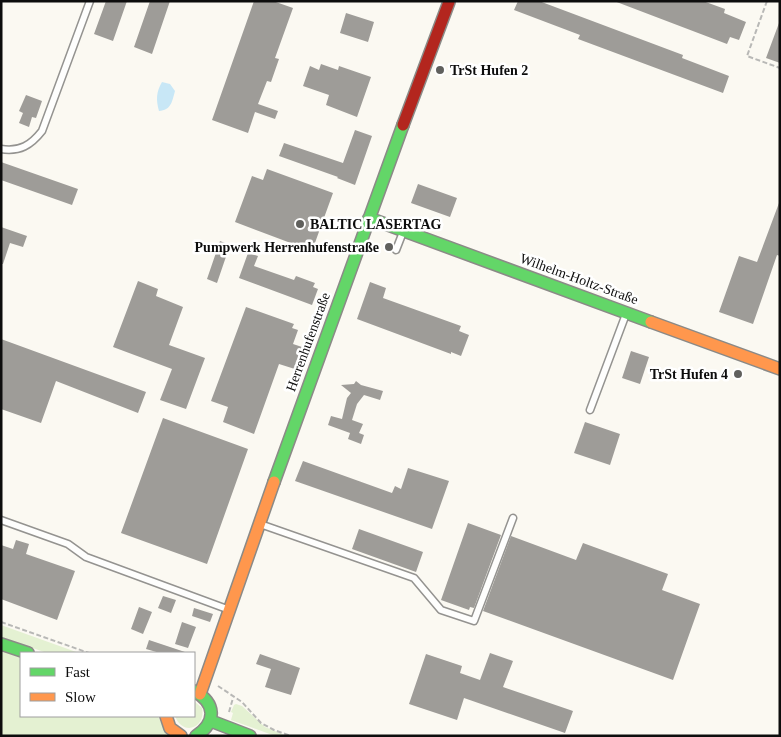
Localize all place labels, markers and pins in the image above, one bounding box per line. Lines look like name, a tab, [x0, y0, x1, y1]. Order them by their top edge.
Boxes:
place label: TrSt Hufen 2	[450, 63, 528, 78]
marker: TrSt Hufen 2	[434, 64, 446, 76]
place label: BALTIC LASERTAG	[310, 217, 441, 232]
marker: BALTIC LASERTAG	[294, 218, 306, 230]
place label: Pumpwerk Herrenhufenstraße	[195, 240, 379, 255]
marker: Pumpwerk Herrenhufenstraße	[383, 241, 395, 253]
place label: TrSt Hufen 4	[650, 367, 728, 382]
marker: TrSt Hufen 4	[732, 368, 744, 380]

